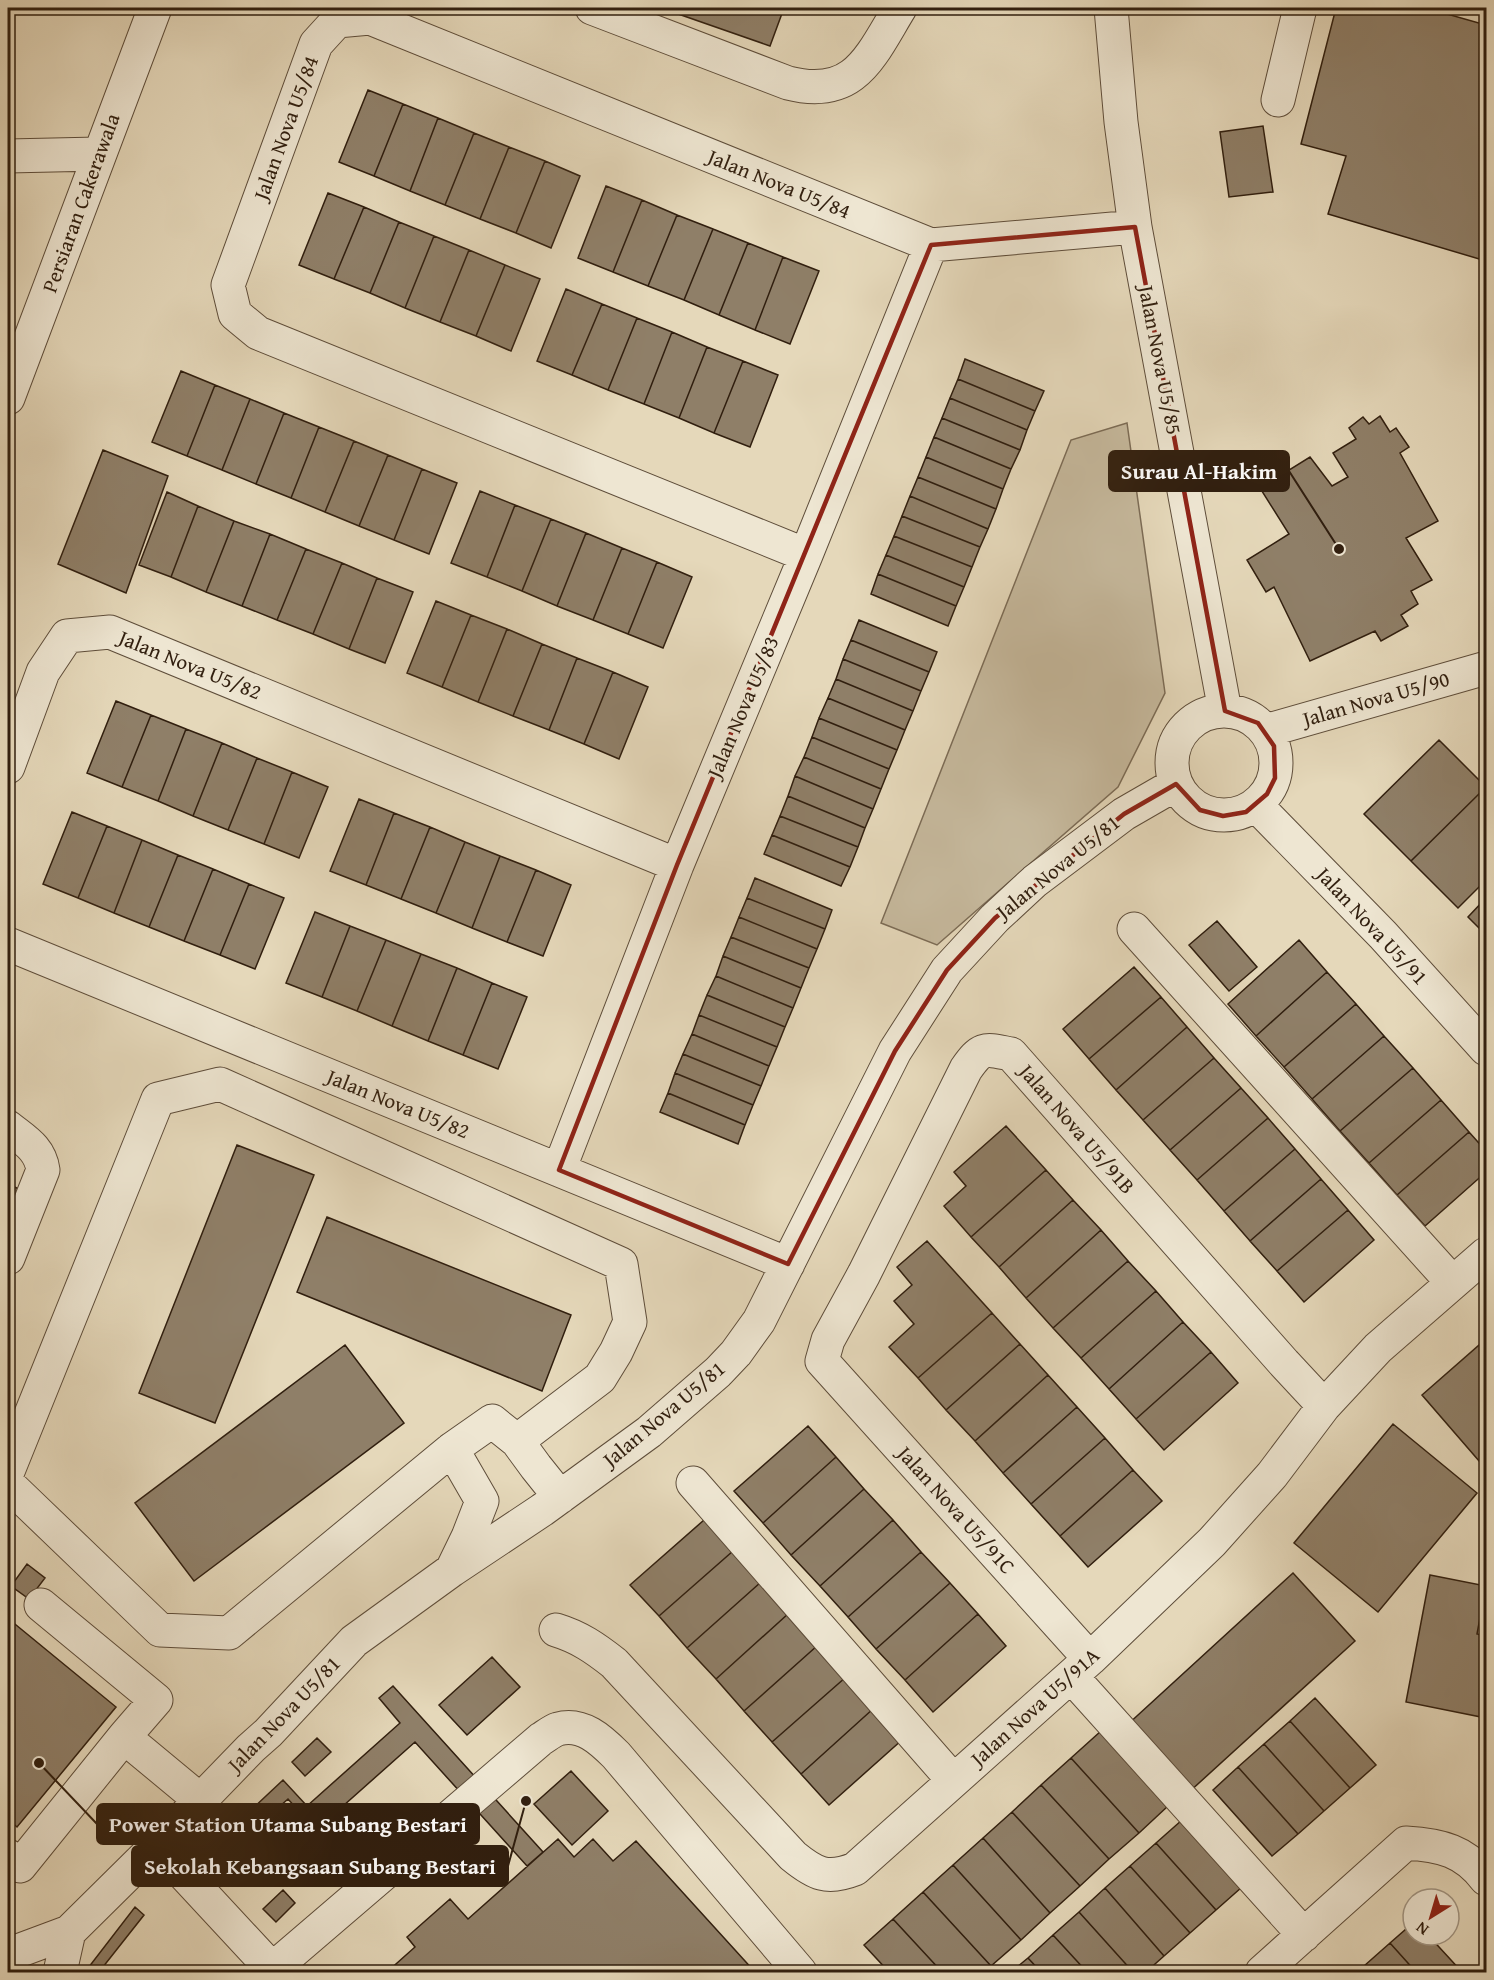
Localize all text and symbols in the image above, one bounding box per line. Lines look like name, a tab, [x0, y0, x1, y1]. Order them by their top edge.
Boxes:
street label: Jalan Nova U5/84	[244, 51, 326, 207]
street label: Persiaran Cakerawala	[34, 109, 127, 297]
street label: Jalan Nova U5/84	[700, 140, 855, 226]
street label: Jalan Nova U5/85	[1130, 280, 1190, 437]
callout: Surau Al-Hakim	[1109, 451, 1289, 491]
text: Surau Al-Hakim	[1121, 455, 1277, 487]
street label: Jalan Nova U5/82	[111, 621, 266, 707]
street label: Jalan Nova U5/83	[698, 631, 786, 785]
street label: Jalan Nova U5/90	[1296, 663, 1453, 735]
street label: Jalan Nova U5/81	[987, 807, 1126, 928]
street label: Jalan Nova U5/91	[1307, 858, 1435, 992]
street label: Jalan Nova U5/91B	[1010, 1055, 1143, 1200]
street label: Jalan Nova U5/82	[319, 1060, 474, 1146]
street label: Jalan Nova U5/81	[593, 1353, 732, 1476]
street label: Jalan Nova U5/91C	[888, 1437, 1022, 1581]
street label: Jalan Nova U5/91A	[961, 1640, 1106, 1775]
street label: Jalan Nova U5/81	[218, 1648, 347, 1781]
callout: Power Station Utama Subang Bestari	[97, 1804, 479, 1844]
text: Power Station Utama Subang Bestari	[109, 1808, 467, 1840]
callout: Sekolah Kebangsaan Subang Bestari	[132, 1846, 508, 1886]
text: Sekolah Kebangsaan Subang Bestari	[144, 1850, 496, 1882]
north arrow	[1401, 1887, 1461, 1947]
text: N	[1410, 1916, 1433, 1942]

